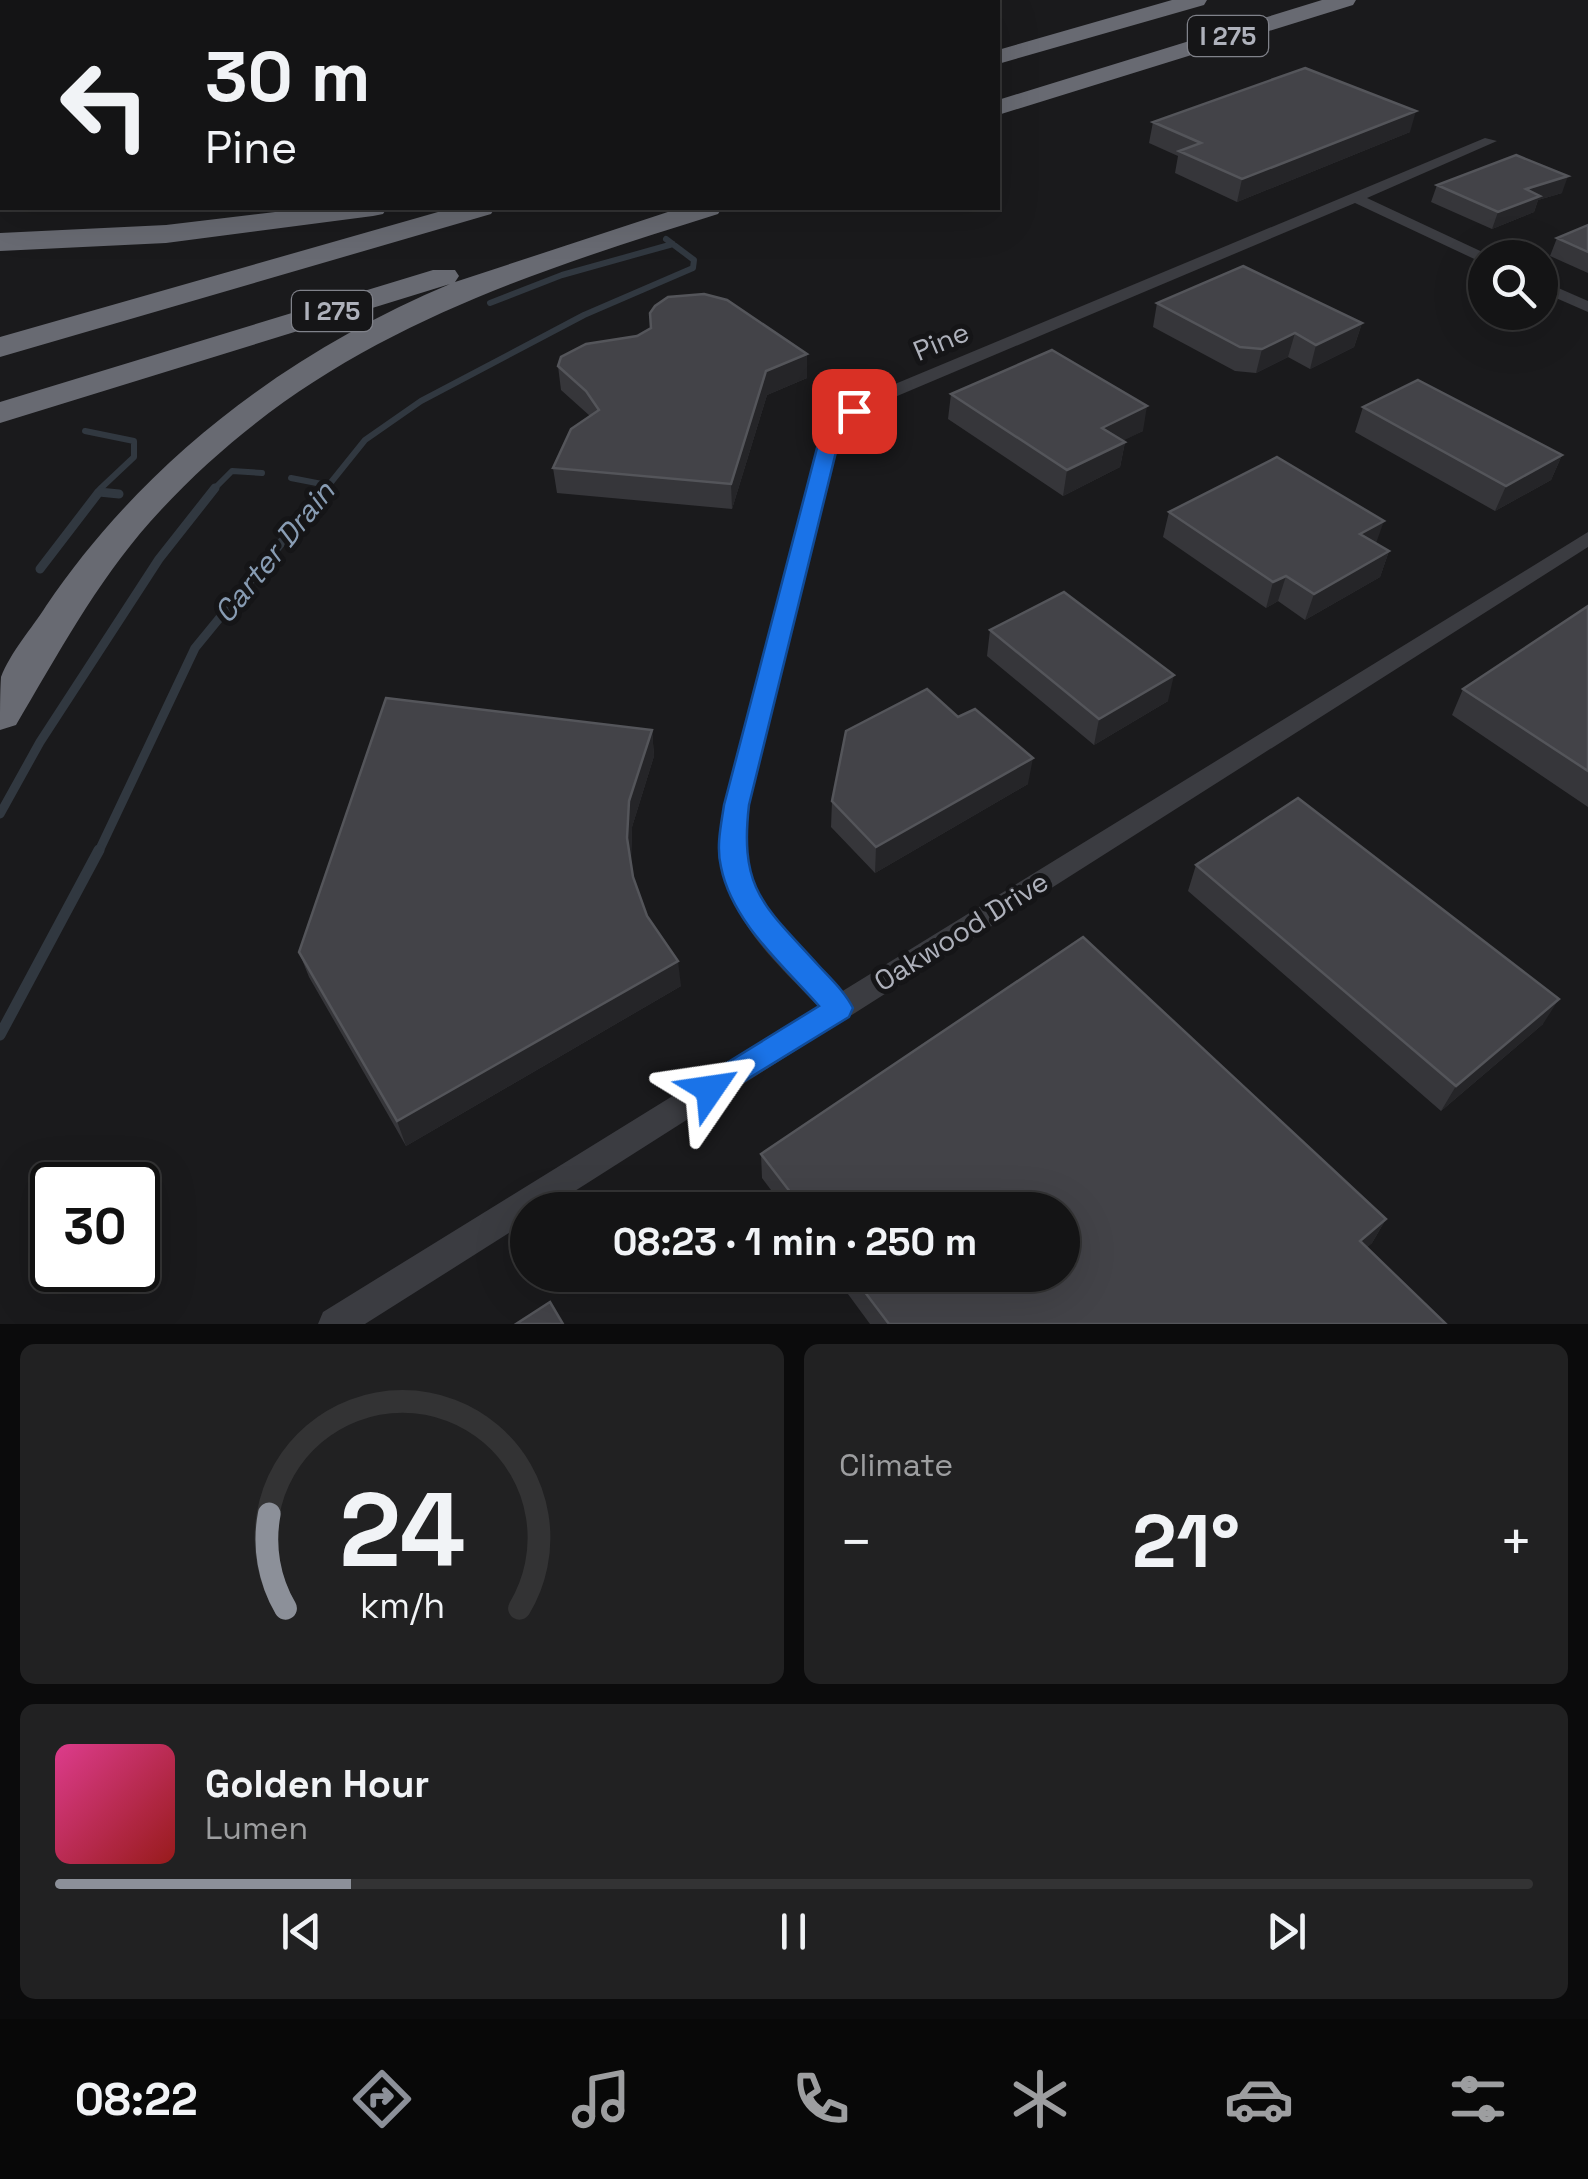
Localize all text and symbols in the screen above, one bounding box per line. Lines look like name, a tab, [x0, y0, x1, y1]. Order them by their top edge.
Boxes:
road number: I 275	[1188, 16, 1268, 56]
text: 30 m	[205, 32, 370, 121]
icon: left	[40, 40, 170, 170]
text: Pine	[205, 119, 297, 176]
map controls	[1468, 240, 1558, 330]
button: search	[1468, 240, 1558, 330]
road number: I 275	[292, 291, 372, 331]
street label: Pine	[908, 313, 974, 369]
pin	[812, 369, 897, 454]
icon: arrive	[827, 384, 882, 439]
water label: Carter Drain	[205, 473, 344, 631]
street label: Oakwood Drive	[867, 863, 1055, 999]
position arrow	[658, 1037, 762, 1141]
speed limit sign: 30	[30, 1162, 160, 1292]
text: 08:23 · 1 min · 250 m	[613, 1218, 977, 1266]
text: Climate	[839, 1445, 953, 1485]
text: 24	[339, 1464, 465, 1596]
text: 21°	[1132, 1493, 1240, 1589]
text: −	[839, 1507, 873, 1577]
text: +	[1499, 1507, 1533, 1577]
text: km/h	[359, 1583, 445, 1628]
text: Golden Hour	[205, 1760, 429, 1808]
text: Lumen	[205, 1808, 308, 1848]
icon: previous	[274, 1904, 329, 1959]
icon: pause	[766, 1904, 821, 1959]
icon: next	[1259, 1904, 1314, 1959]
icon: directions	[347, 2064, 417, 2134]
icon: music	[566, 2064, 636, 2134]
icon: phone	[786, 2064, 856, 2134]
icon: climate	[1005, 2064, 1075, 2134]
icon: car	[1224, 2064, 1294, 2134]
icon: filters	[1443, 2064, 1513, 2134]
text: 08:22	[75, 2071, 198, 2128]

